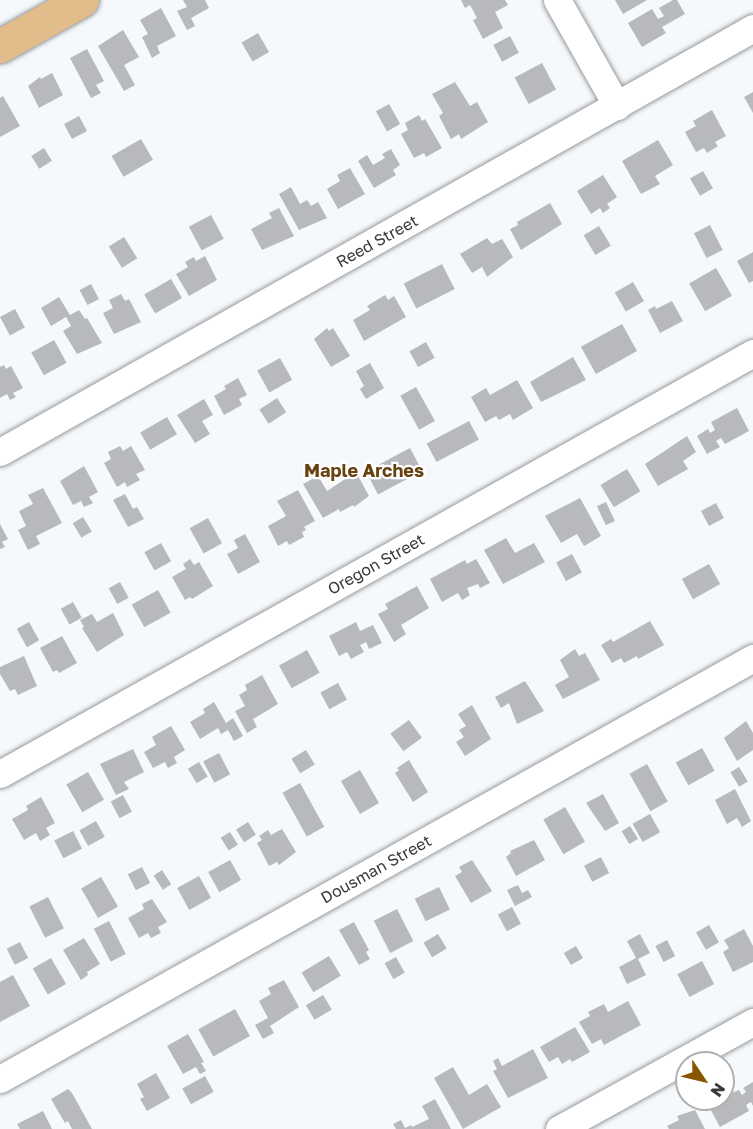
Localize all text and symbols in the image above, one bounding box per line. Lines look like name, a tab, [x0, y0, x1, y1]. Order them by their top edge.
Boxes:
street label: Reed Street	[333, 211, 421, 271]
district label: Maple Arches	[304, 459, 424, 481]
street label: Oregon Street	[324, 529, 428, 599]
street label: Dousman Street	[317, 831, 435, 907]
north arrow	[675, 1051, 735, 1111]
text: N	[706, 1079, 730, 1101]

